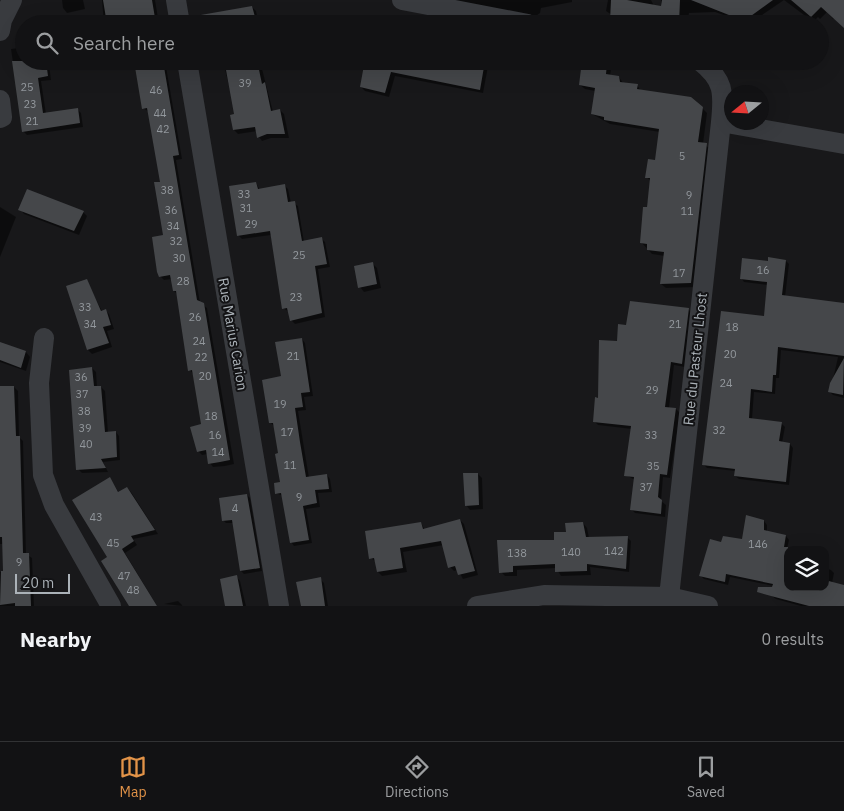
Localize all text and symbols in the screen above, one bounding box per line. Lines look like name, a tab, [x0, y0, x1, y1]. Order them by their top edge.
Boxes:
search box	[15, 15, 829, 70]
icon: search	[33, 29, 61, 57]
text: Search here	[73, 31, 175, 55]
house number: 39	[238, 76, 252, 90]
house number: 25	[20, 80, 34, 94]
house number: 46	[149, 83, 163, 97]
north arrow	[724, 85, 769, 130]
house number: 23	[23, 97, 37, 111]
house number: 44	[153, 106, 167, 120]
house number: 21	[25, 114, 39, 128]
house number: 42	[156, 122, 170, 136]
house number: 5	[679, 149, 685, 163]
house number: 38	[160, 183, 174, 197]
house number: 33	[237, 187, 251, 201]
house number: 9	[686, 188, 692, 202]
house number: 31	[239, 201, 253, 215]
house number: 36	[164, 203, 178, 217]
house number: 11	[680, 204, 694, 218]
house number: 29	[244, 217, 258, 231]
house number: 34	[166, 219, 180, 233]
house number: 32	[169, 234, 183, 248]
house number: 25	[292, 248, 306, 262]
house number: 30	[172, 251, 186, 265]
house number: 16	[756, 263, 770, 277]
house number: 17	[672, 266, 686, 280]
house number: 28	[176, 274, 190, 288]
street label: Rue Marius Carion	[214, 276, 252, 392]
house number: 23	[289, 290, 303, 304]
street label: Rue du Pasteur Lhost	[679, 292, 711, 426]
house number: 33	[78, 300, 92, 314]
house number: 26	[188, 310, 202, 324]
house number: 34	[83, 317, 97, 331]
house number: 21	[668, 317, 682, 331]
house number: 18	[725, 320, 739, 334]
house number: 24	[192, 334, 206, 348]
house number: 20	[723, 347, 737, 361]
house number: 21	[286, 349, 300, 363]
house number: 22	[194, 350, 208, 364]
house number: 20	[198, 369, 212, 383]
house number: 36	[74, 370, 88, 384]
house number: 24	[719, 376, 733, 390]
house number: 29	[645, 383, 659, 397]
house number: 37	[75, 387, 89, 401]
house number: 19	[273, 397, 287, 411]
house number: 38	[77, 404, 91, 418]
house number: 18	[204, 409, 218, 423]
house number: 39	[78, 421, 92, 435]
house number: 32	[712, 423, 726, 437]
house number: 17	[280, 425, 294, 439]
house number: 16	[208, 428, 222, 442]
house number: 33	[644, 428, 658, 442]
house number: 40	[79, 437, 93, 451]
house number: 14	[211, 445, 225, 459]
house number: 11	[283, 458, 297, 472]
house number: 35	[646, 459, 660, 473]
house number: 37	[639, 480, 653, 494]
house number: 9	[296, 490, 302, 504]
house number: 4	[232, 501, 239, 515]
house number: 43	[89, 510, 103, 524]
house number: 45	[106, 536, 120, 550]
house number: 146	[748, 537, 768, 551]
house number: 142	[604, 544, 624, 558]
house number: 140	[561, 545, 581, 559]
house number: 138	[507, 546, 527, 560]
map controls	[784, 546, 829, 591]
button: layers	[784, 546, 829, 591]
house number: 9	[16, 555, 22, 569]
house number: 47	[117, 569, 131, 583]
scale bar	[15, 571, 70, 594]
text: 20 m	[22, 574, 54, 592]
house number: 48	[126, 583, 140, 597]
text: Nearby	[20, 625, 91, 653]
text: 0 results	[761, 629, 824, 649]
tab: Map	[119, 753, 147, 801]
tab: Directions	[385, 753, 449, 801]
tab: Saved	[687, 753, 725, 801]

